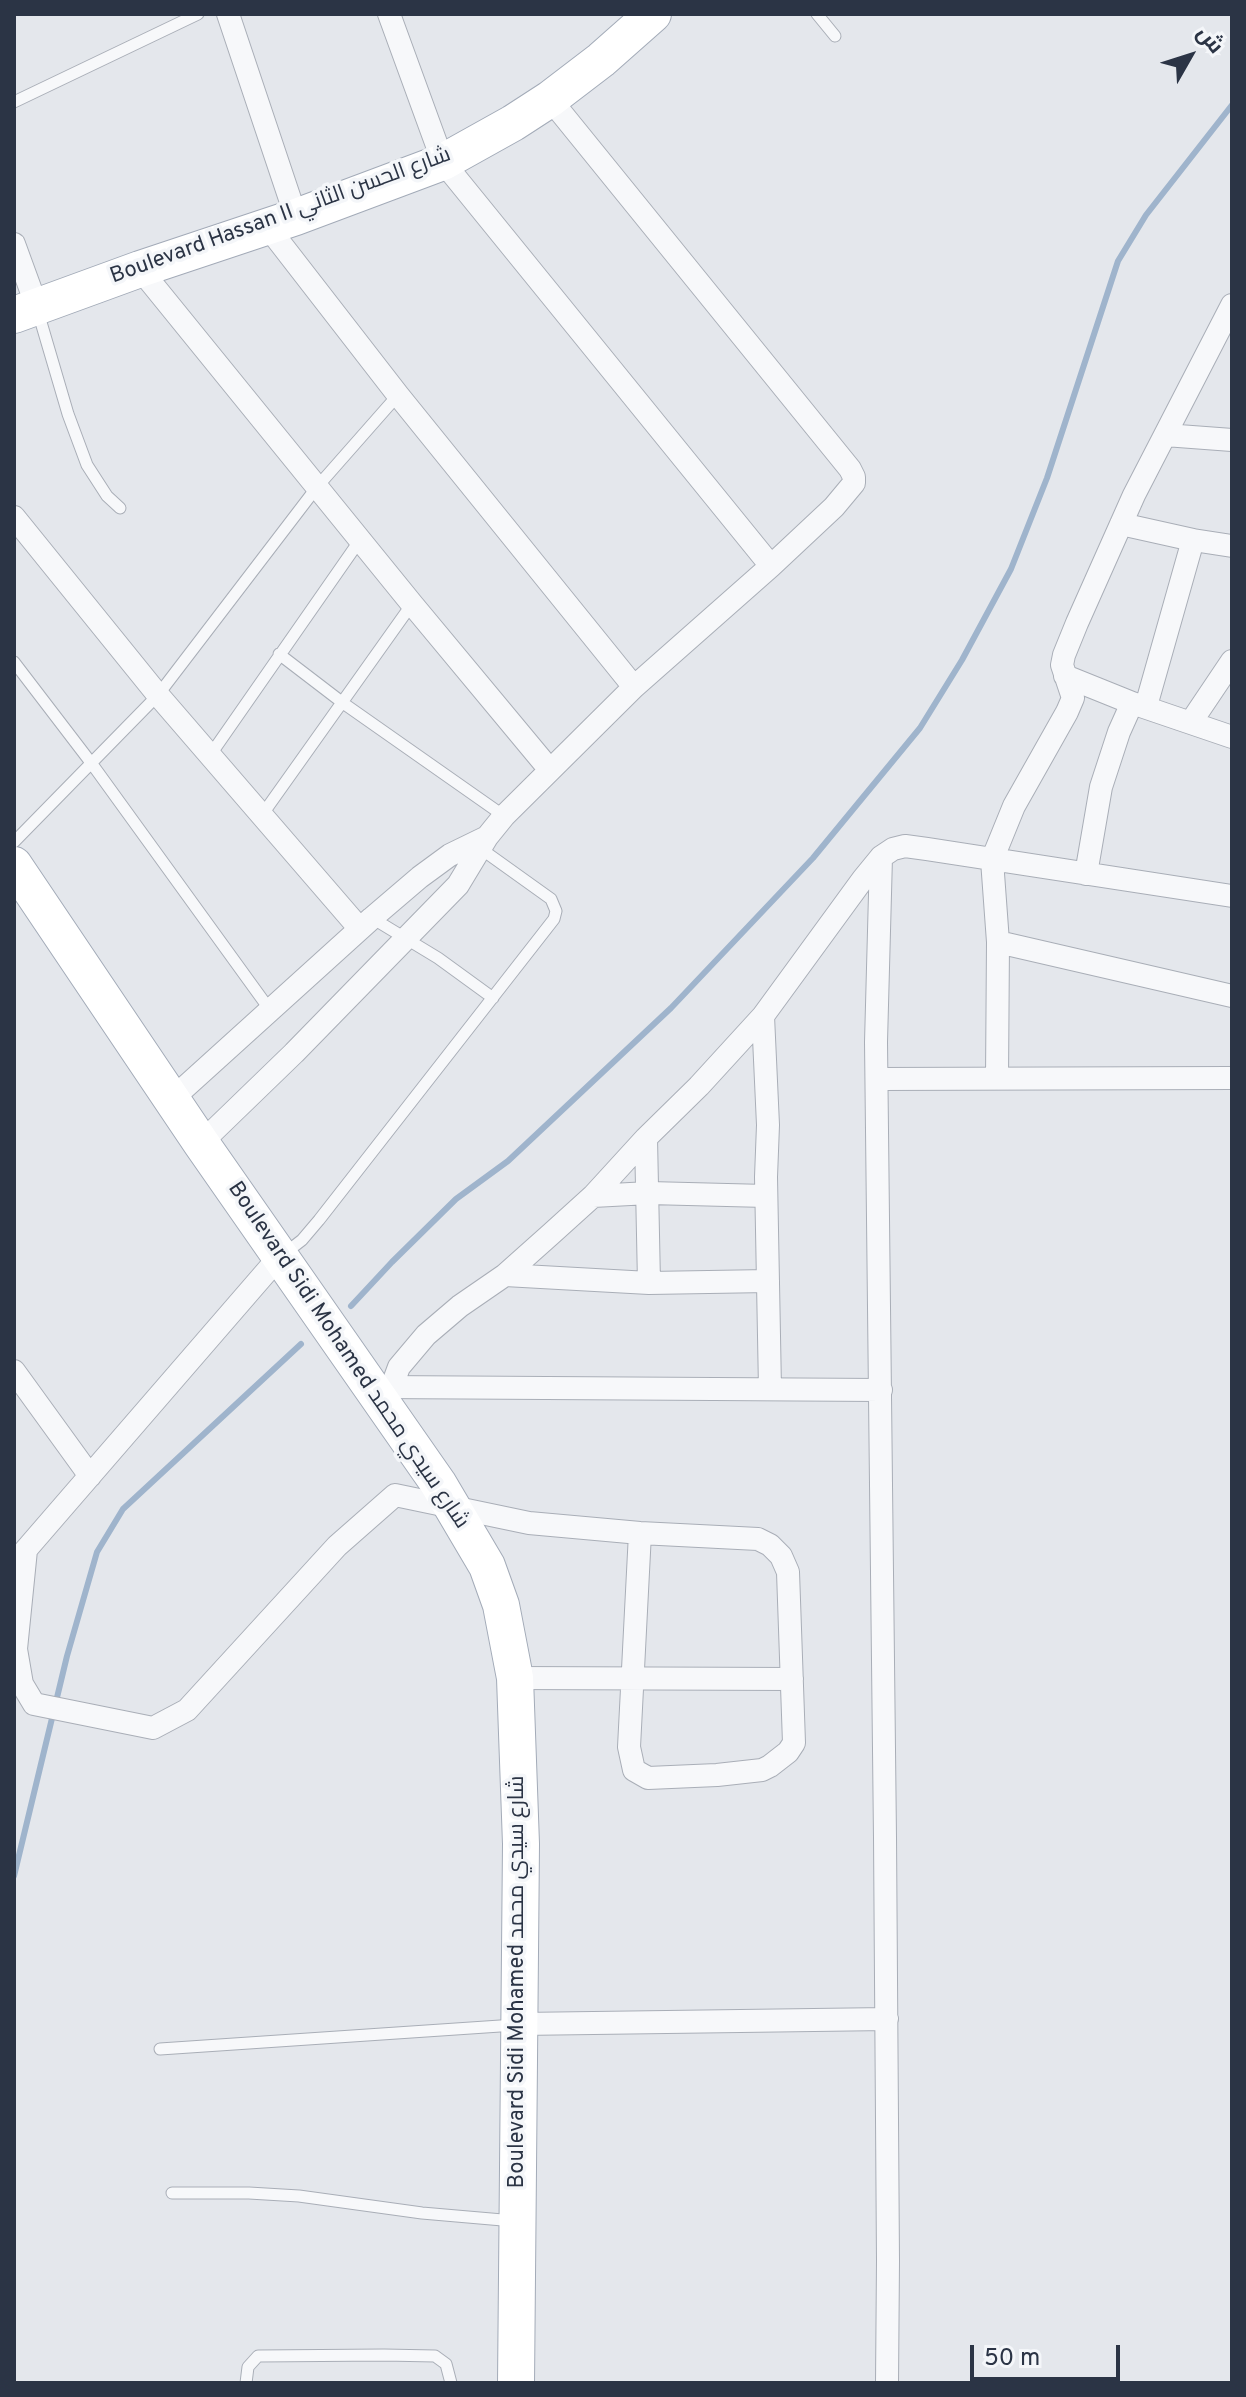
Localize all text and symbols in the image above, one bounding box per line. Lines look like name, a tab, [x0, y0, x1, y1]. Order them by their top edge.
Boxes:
north arrow	[1150, 16, 1230, 96]
text: ش	[1190, 21, 1228, 60]
street label: Boulevard Hassan II شارع الحسن الثاني	[107, 143, 455, 291]
street label: Boulevard Sidi Mohamed شارع سيدي محمد	[221, 1178, 473, 1534]
street label: Boulevard Sidi Mohamed شارع سيدي محمد	[506, 1776, 532, 2188]
scale bar	[974, 2329, 1124, 2379]
text: 50 m	[984, 2344, 1040, 2374]

